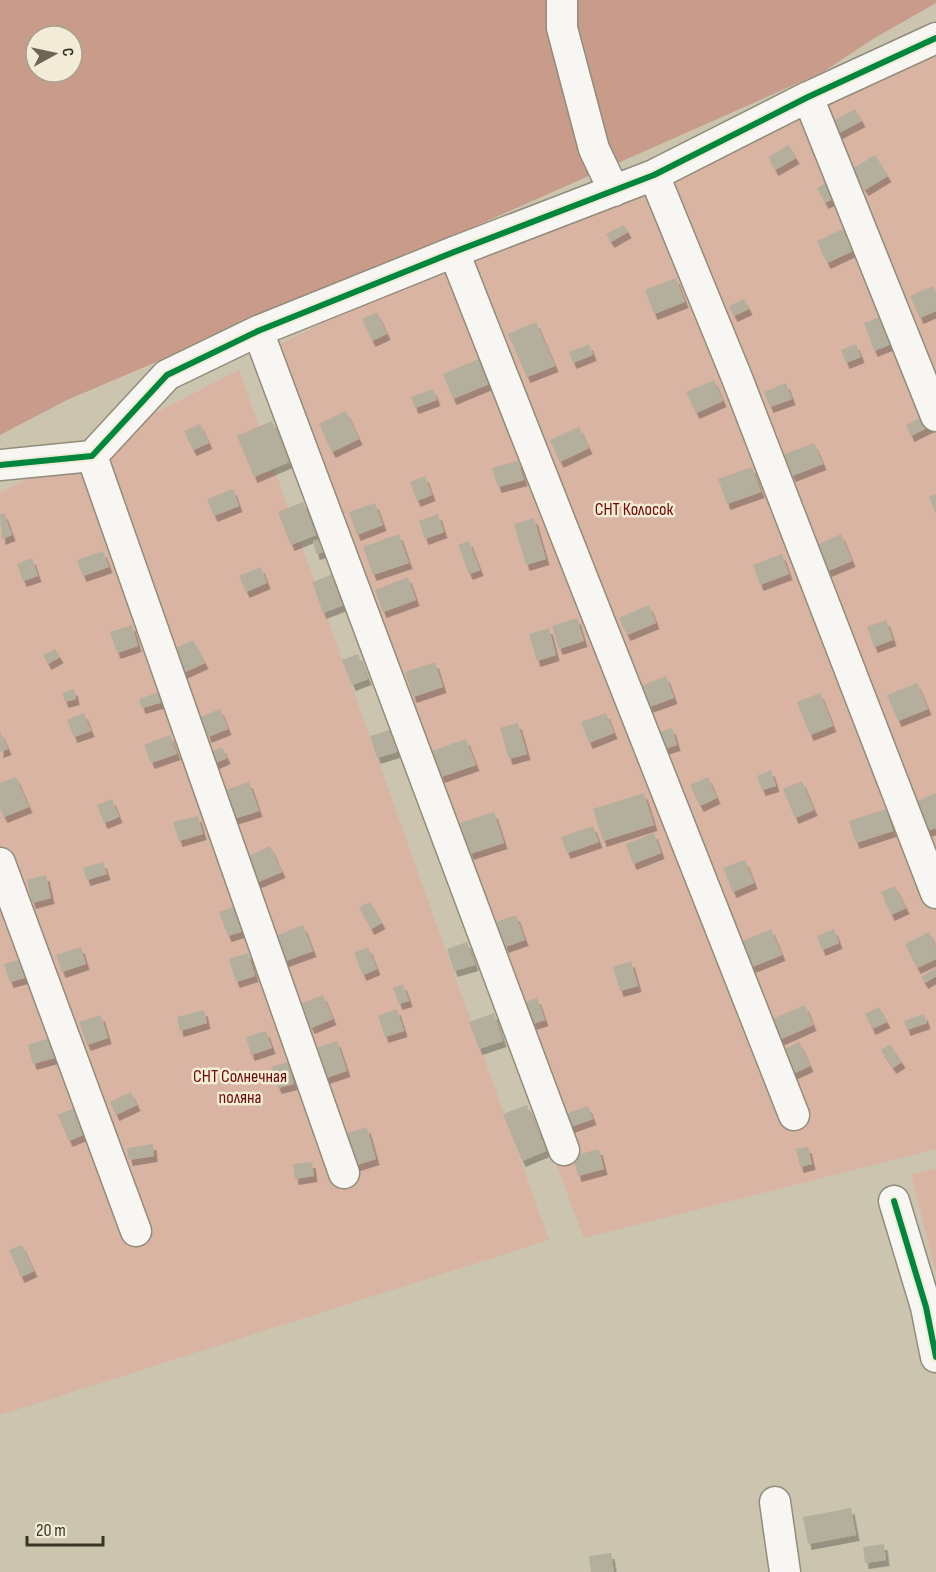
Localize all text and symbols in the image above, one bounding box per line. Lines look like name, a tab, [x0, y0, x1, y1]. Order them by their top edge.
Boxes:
north arrow	[24, 24, 84, 84]
text: С	[57, 47, 77, 58]
park label: СНТ Колосок	[595, 499, 674, 520]
park label: СНТ Солнечная поляна	[193, 1066, 287, 1108]
scale bar	[27, 1509, 104, 1547]
text: 20 m	[36, 1520, 66, 1541]

